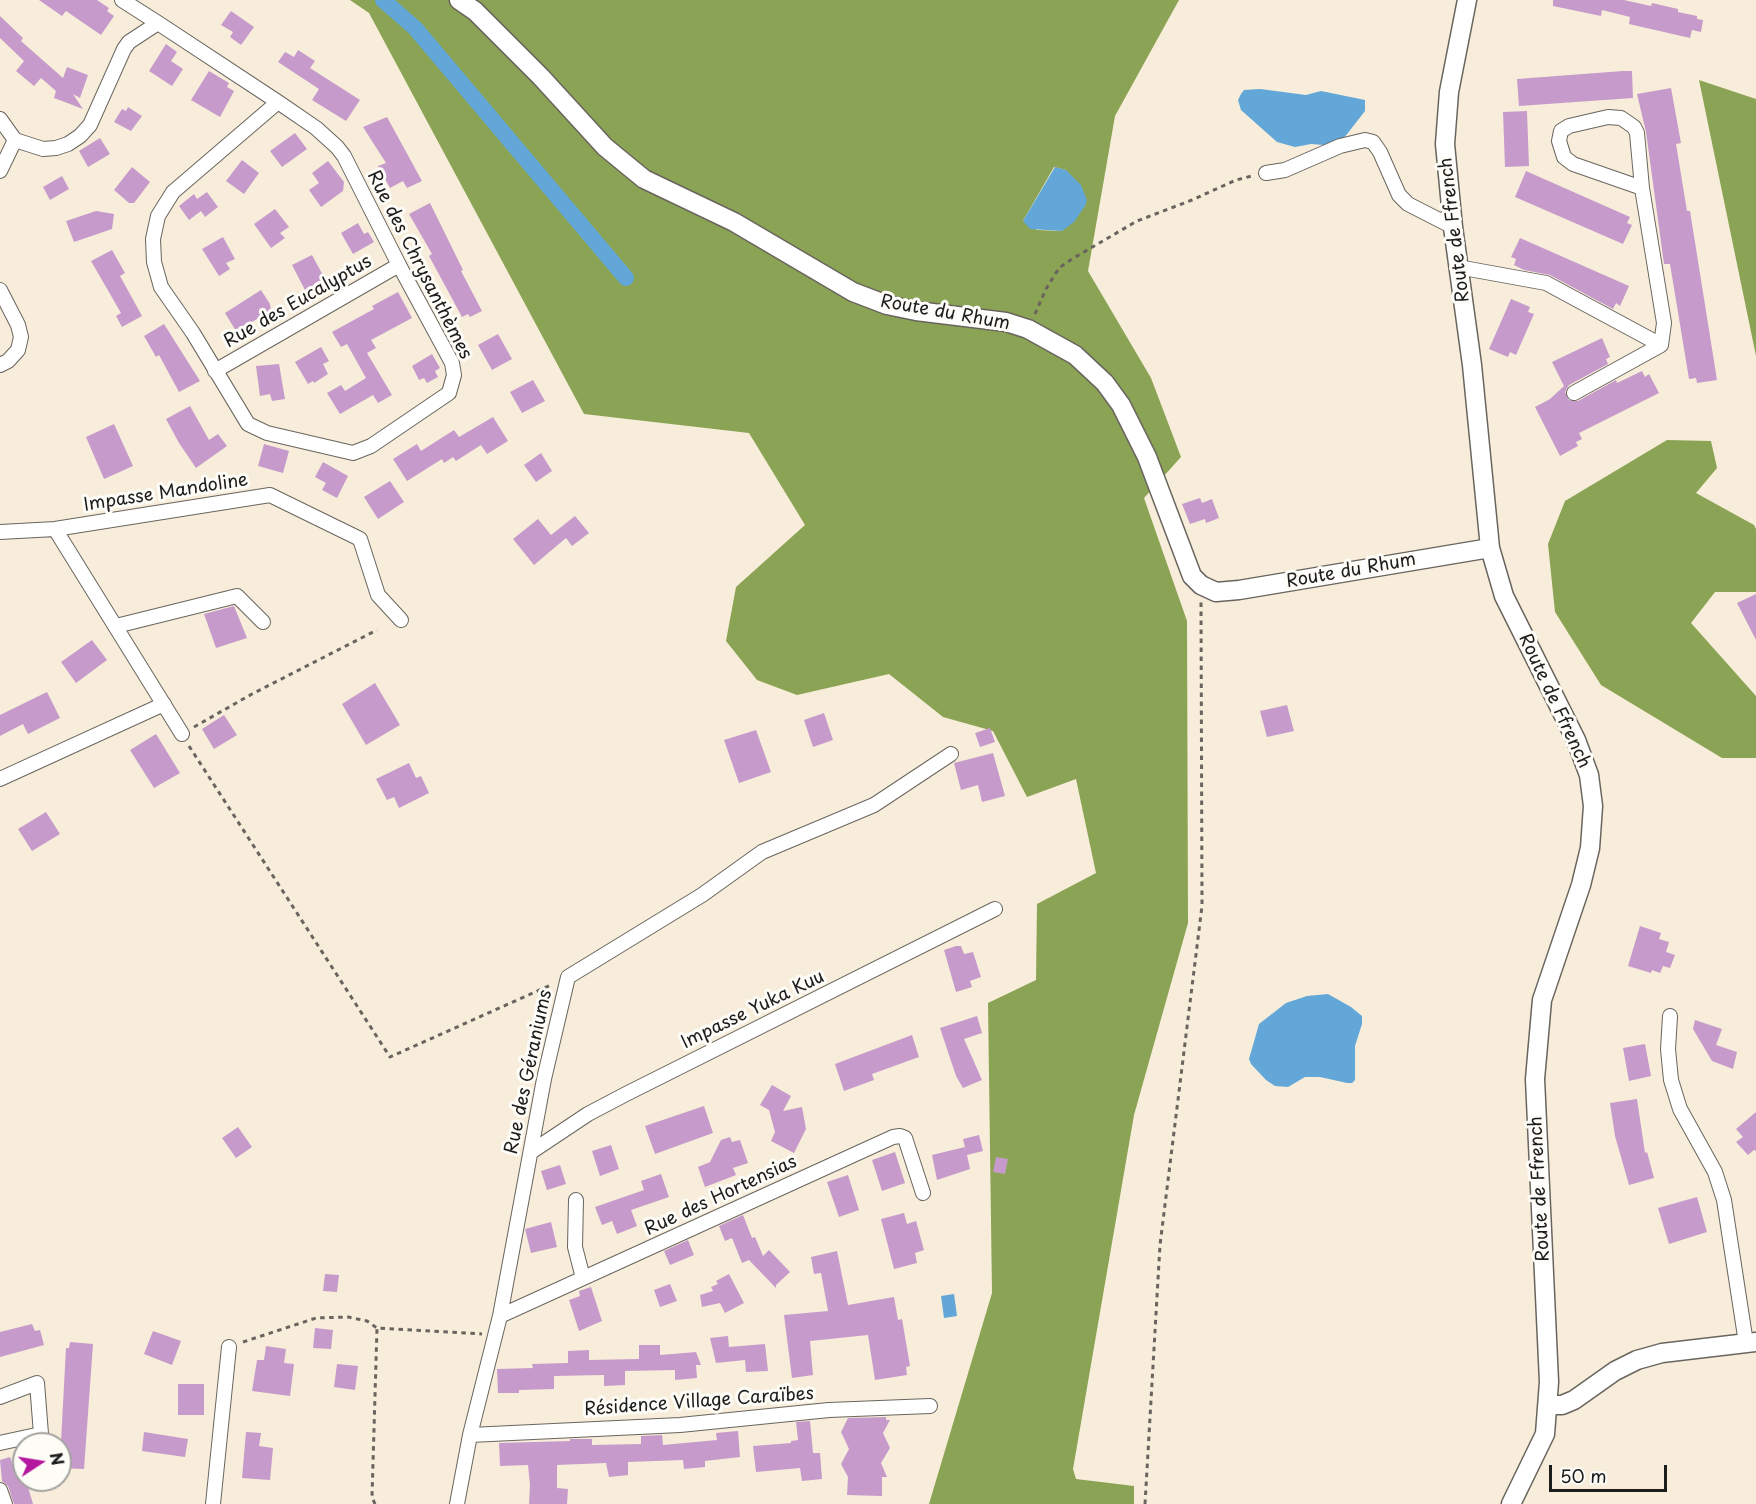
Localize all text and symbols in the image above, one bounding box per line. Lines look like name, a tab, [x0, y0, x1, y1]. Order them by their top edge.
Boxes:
street label: Route de Ffrench	[1435, 156, 1475, 304]
street label: Rue des Chrysanthèmes	[362, 167, 476, 363]
street label: Rue des Eucalyptus	[220, 251, 376, 353]
street label: Route du Rhum	[878, 291, 1012, 335]
street label: Impasse Mandoline	[82, 469, 250, 517]
street label: Route du Rhum	[1284, 549, 1418, 593]
street label: Route de Ffrench	[1513, 630, 1595, 772]
street label: Impasse Yuka Kuu	[678, 966, 828, 1054]
street label: Rue des Géraniums	[501, 988, 557, 1156]
street label: Route de Ffrench	[1525, 1116, 1555, 1262]
street label: Rue des Hortensias	[641, 1151, 801, 1241]
street label: Résidence Village Caraïbes	[583, 1383, 815, 1421]
north arrow	[12, 1432, 72, 1492]
text: N	[45, 1450, 71, 1467]
scale bar	[1552, 1453, 1670, 1491]
text: 50 m	[1560, 1462, 1607, 1489]

